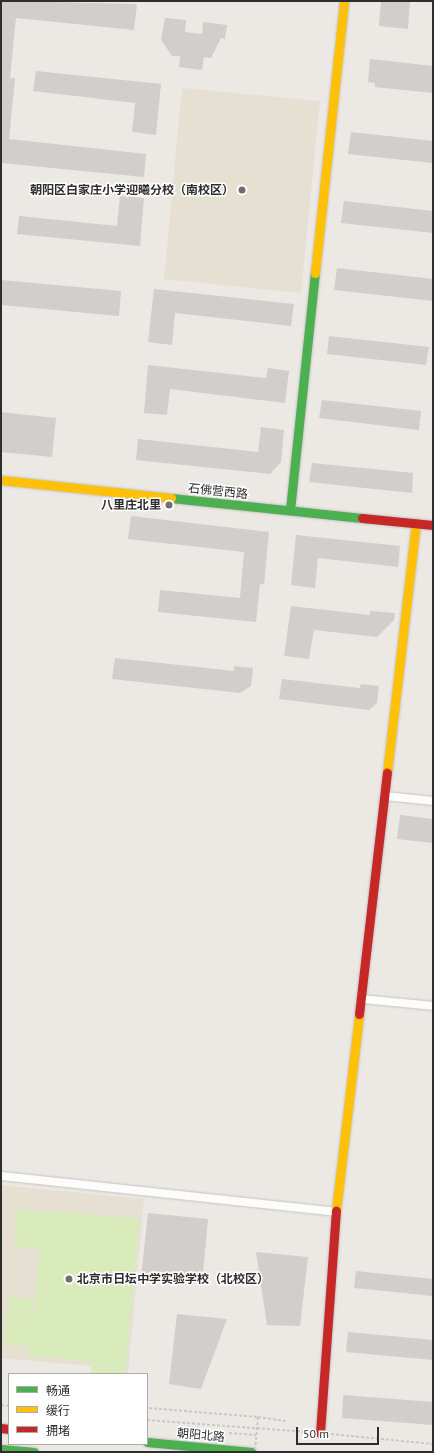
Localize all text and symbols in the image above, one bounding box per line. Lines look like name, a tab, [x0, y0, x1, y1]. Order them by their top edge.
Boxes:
place label: 朝阳区白家庄小学迎曦分校（南校区）	[30, 183, 234, 197]
marker: 朝阳区白家庄小学迎曦分校（南校区）	[237, 185, 247, 195]
street label: 石佛营西路	[187, 481, 249, 501]
place label: 八里庄北里	[101, 498, 161, 512]
marker: 八里庄北里	[164, 500, 174, 510]
place label: 北京市日坛中学实验学校（北校区）	[77, 1272, 269, 1286]
marker: 北京市日坛中学实验学校（北校区）	[64, 1274, 74, 1284]
legend	[8, 1373, 148, 1445]
text: 畅通	[46, 1383, 70, 1398]
text: 缓行	[46, 1403, 70, 1418]
scale bar	[298, 1419, 381, 1445]
text: 拥堵	[46, 1423, 70, 1438]
street label: 朝阳北路	[176, 1426, 226, 1444]
text: 50 m	[303, 1426, 329, 1441]

